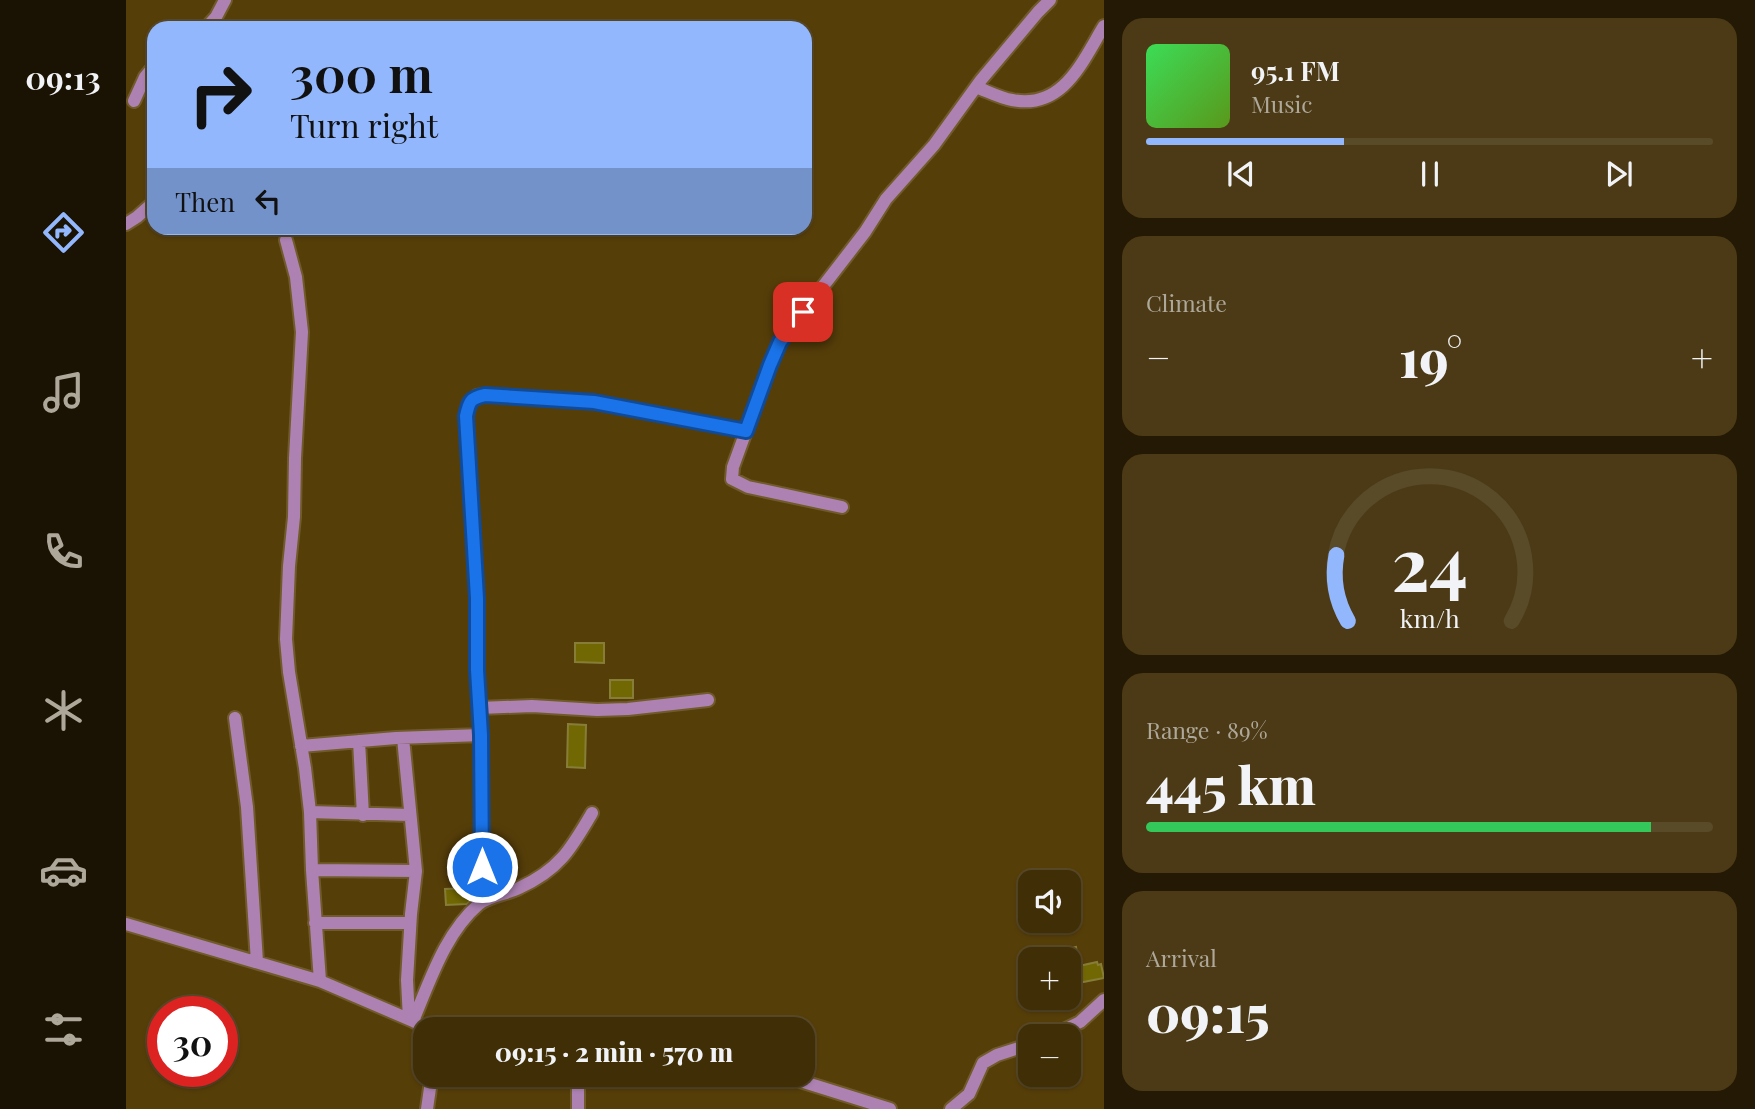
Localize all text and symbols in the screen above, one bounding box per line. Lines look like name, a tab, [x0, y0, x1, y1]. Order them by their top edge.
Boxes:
text: 300 m	[290, 40, 433, 105]
icon: right	[175, 49, 266, 140]
text: 95.1 FM	[1251, 53, 1340, 88]
text: 09:13	[25, 55, 101, 98]
text: Music	[1251, 88, 1312, 119]
text: Turn right	[290, 103, 438, 146]
icon: previous	[1222, 155, 1260, 193]
icon: pause	[1411, 155, 1449, 193]
icon: next	[1600, 155, 1638, 193]
icon: left	[249, 182, 287, 220]
text: Then	[175, 184, 235, 219]
icon: directions	[39, 208, 88, 257]
pin	[773, 282, 833, 342]
text: Climate	[1146, 287, 1227, 318]
icon: arrive	[784, 293, 822, 331]
text: 19°	[1399, 322, 1462, 391]
text: −	[1146, 331, 1171, 382]
text: +	[1691, 331, 1713, 382]
icon: music	[39, 368, 88, 417]
text: 24	[1391, 512, 1468, 609]
icon: phone	[39, 527, 88, 576]
text: km/h	[1400, 600, 1460, 633]
icon: climate	[39, 686, 88, 735]
text: Range · 89%	[1146, 714, 1268, 745]
text: 445 km	[1146, 749, 1316, 818]
position arrow	[445, 830, 519, 904]
icon: car	[39, 846, 88, 895]
map controls	[1018, 870, 1081, 1087]
button: sound	[1018, 870, 1081, 933]
text: Arrival	[1146, 942, 1217, 973]
button: +	[1018, 947, 1081, 1010]
text: 09:15	[1146, 977, 1270, 1046]
speed limit sign: 30	[147, 996, 238, 1087]
icon: filters	[39, 1005, 88, 1054]
button: −	[1018, 1024, 1081, 1087]
text: 09:15 · 2 min · 570 m	[495, 1034, 733, 1069]

